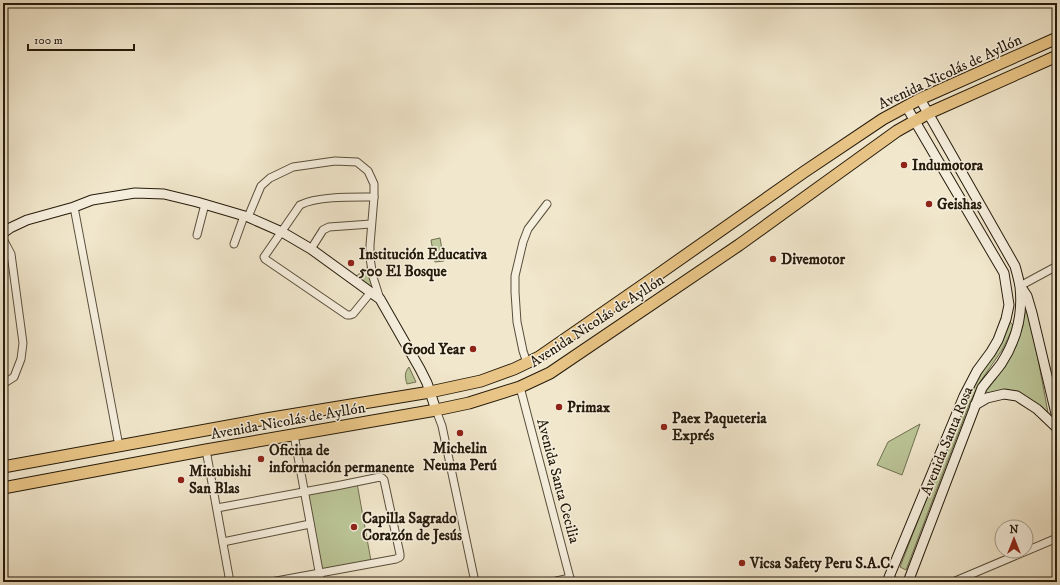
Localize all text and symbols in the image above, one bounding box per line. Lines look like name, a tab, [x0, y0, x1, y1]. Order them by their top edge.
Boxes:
scale bar	[28, 26, 134, 52]
street label: Avenida Nicolás de Ayllón	[875, 30, 1025, 114]
text: 100 m	[34, 33, 63, 48]
place label: Indumotora	[912, 156, 984, 175]
marker: Indumotora	[899, 160, 909, 170]
place label: Geishas	[937, 195, 982, 214]
marker: Geishas	[924, 199, 934, 209]
place label: Institución Educativa 500 El Bosque	[358, 245, 488, 282]
place label: Divemotor	[781, 250, 845, 269]
marker: Divemotor	[768, 254, 778, 264]
marker: Institución Educativa 500 El Bosque	[346, 258, 356, 268]
street label: Avenida Nicolás de Ayllón	[526, 270, 668, 372]
place label: Good Year	[403, 340, 465, 359]
marker: Good Year	[468, 344, 478, 354]
street label: Avenida Santa Rosa	[917, 383, 978, 498]
street label: Avenida Nicolás de Ayllón	[209, 398, 367, 444]
place label: Primax	[567, 398, 611, 417]
marker: Primax	[554, 402, 564, 412]
place label: Paex Paqueteria Exprés	[672, 409, 767, 445]
street label: Avenida Santa Cecilia	[532, 417, 584, 546]
marker: Paex Paqueteria Exprés	[659, 422, 669, 432]
marker: Michelin Neuma Perú	[455, 428, 465, 438]
place label: Michelin Neuma Perú	[423, 439, 498, 475]
place label: Oficina de información permanente	[269, 441, 415, 477]
marker: Oficina de información permanente	[256, 454, 266, 464]
place label: Mitsubishi San Blas	[189, 462, 251, 498]
marker: Mitsubishi San Blas	[176, 475, 186, 485]
place label: Capilla Sagrado Corazón de Jesús	[362, 509, 462, 545]
north arrow	[994, 519, 1034, 559]
marker: Capilla Sagrado Corazón de Jesús	[349, 522, 359, 532]
text: N	[1009, 523, 1019, 537]
place label: Vicsa Safety Peru S.A.C.	[749, 554, 894, 573]
marker: Vicsa Safety Peru S.A.C.	[737, 558, 747, 568]

